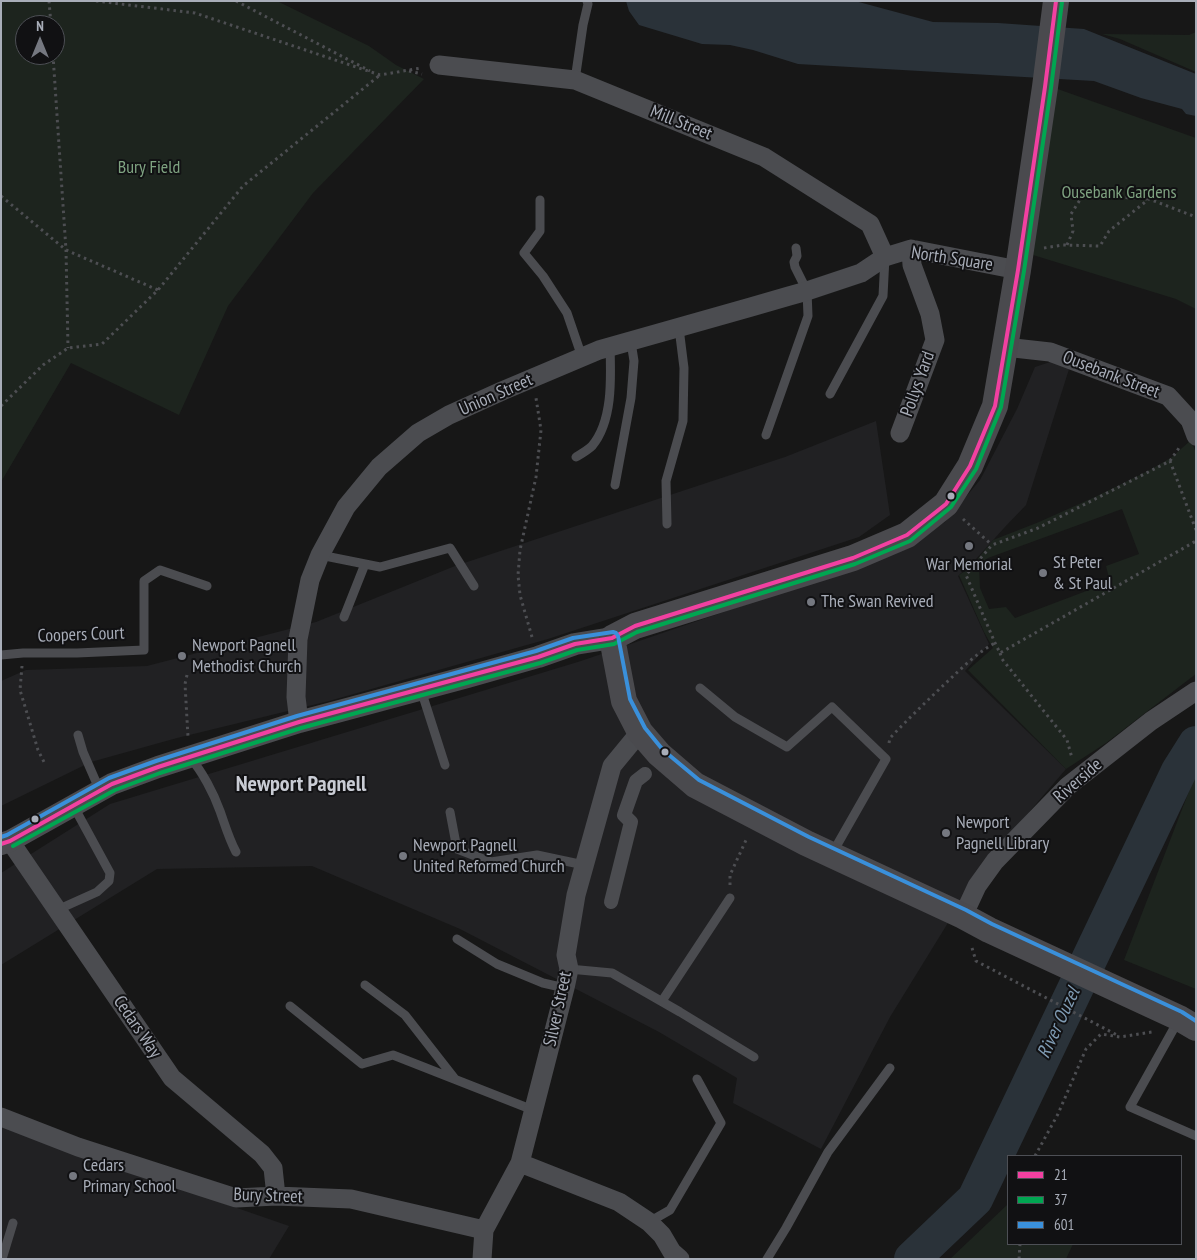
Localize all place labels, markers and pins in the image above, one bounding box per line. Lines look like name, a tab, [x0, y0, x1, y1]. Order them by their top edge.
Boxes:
unlabelled marker	[946, 491, 956, 501]
marker: War Memorial	[963, 540, 975, 552]
place label: St Peter & St Paul	[1053, 552, 1112, 594]
place label: War Memorial	[926, 554, 1012, 576]
marker: St Peter & St Paul	[1037, 567, 1049, 579]
place label: The Swan Revived	[821, 591, 934, 613]
marker: The Swan Revived	[805, 596, 817, 608]
place label: Newport Pagnell Methodist Church	[192, 635, 301, 678]
marker: Newport Pagnell Methodist Church	[176, 650, 188, 662]
unlabelled marker	[660, 747, 670, 757]
place label: Newport Pagnell Library	[956, 812, 1049, 854]
unlabelled marker	[30, 814, 40, 824]
marker: Newport Pagnell Library	[940, 827, 952, 839]
place label: Newport Pagnell United Reformed Church	[413, 835, 565, 878]
marker: Newport Pagnell United Reformed Church	[397, 850, 409, 862]
place label: Cedars Primary School	[83, 1155, 176, 1198]
marker: Cedars Primary School	[67, 1170, 79, 1182]

